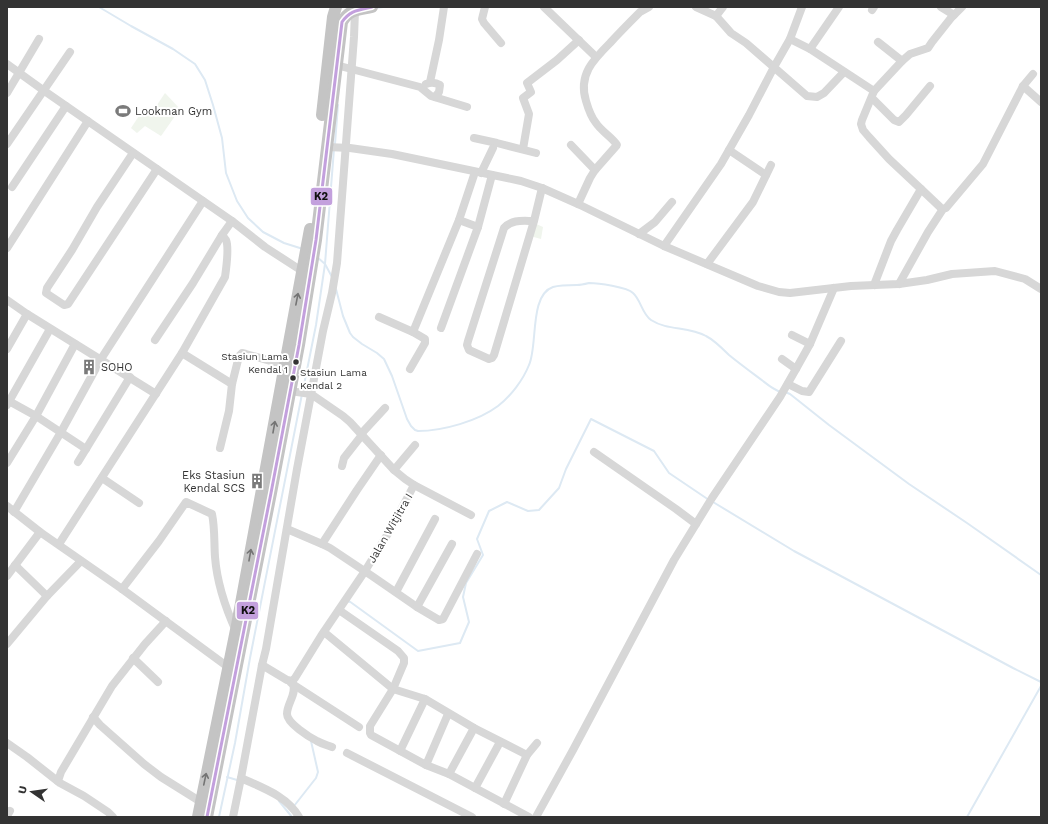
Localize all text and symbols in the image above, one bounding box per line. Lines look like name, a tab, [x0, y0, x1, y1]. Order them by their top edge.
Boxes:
sports icon: Lookman Gym	[114, 102, 132, 120]
place label: Lookman Gym	[135, 105, 212, 118]
line badge: K2	[310, 187, 333, 206]
text: K2	[314, 190, 329, 203]
one-way arrow	[293, 293, 301, 306]
place label: Stasiun Lama Kendal 1	[221, 351, 288, 375]
marker: Stasiun Lama Kendal 1	[291, 357, 301, 367]
building icon: SOHO	[80, 358, 98, 376]
place label: SOHO	[101, 361, 133, 374]
place label: Stasiun Lama Kendal 2	[300, 367, 367, 391]
marker: Stasiun Lama Kendal 2	[288, 373, 298, 383]
one-way arrow	[270, 421, 278, 434]
place label: Eks Stasiun Kendal SCS	[182, 469, 245, 495]
building icon: Eks Stasiun Kendal SCS	[248, 472, 266, 490]
street label: Jalan Witjitra I	[365, 491, 416, 565]
one-way arrow	[246, 549, 254, 562]
line badge: K2	[236, 601, 259, 620]
text: K2	[241, 604, 256, 617]
north arrow	[12, 772, 52, 812]
one-way arrow	[202, 773, 210, 786]
text: U	[16, 784, 30, 795]

